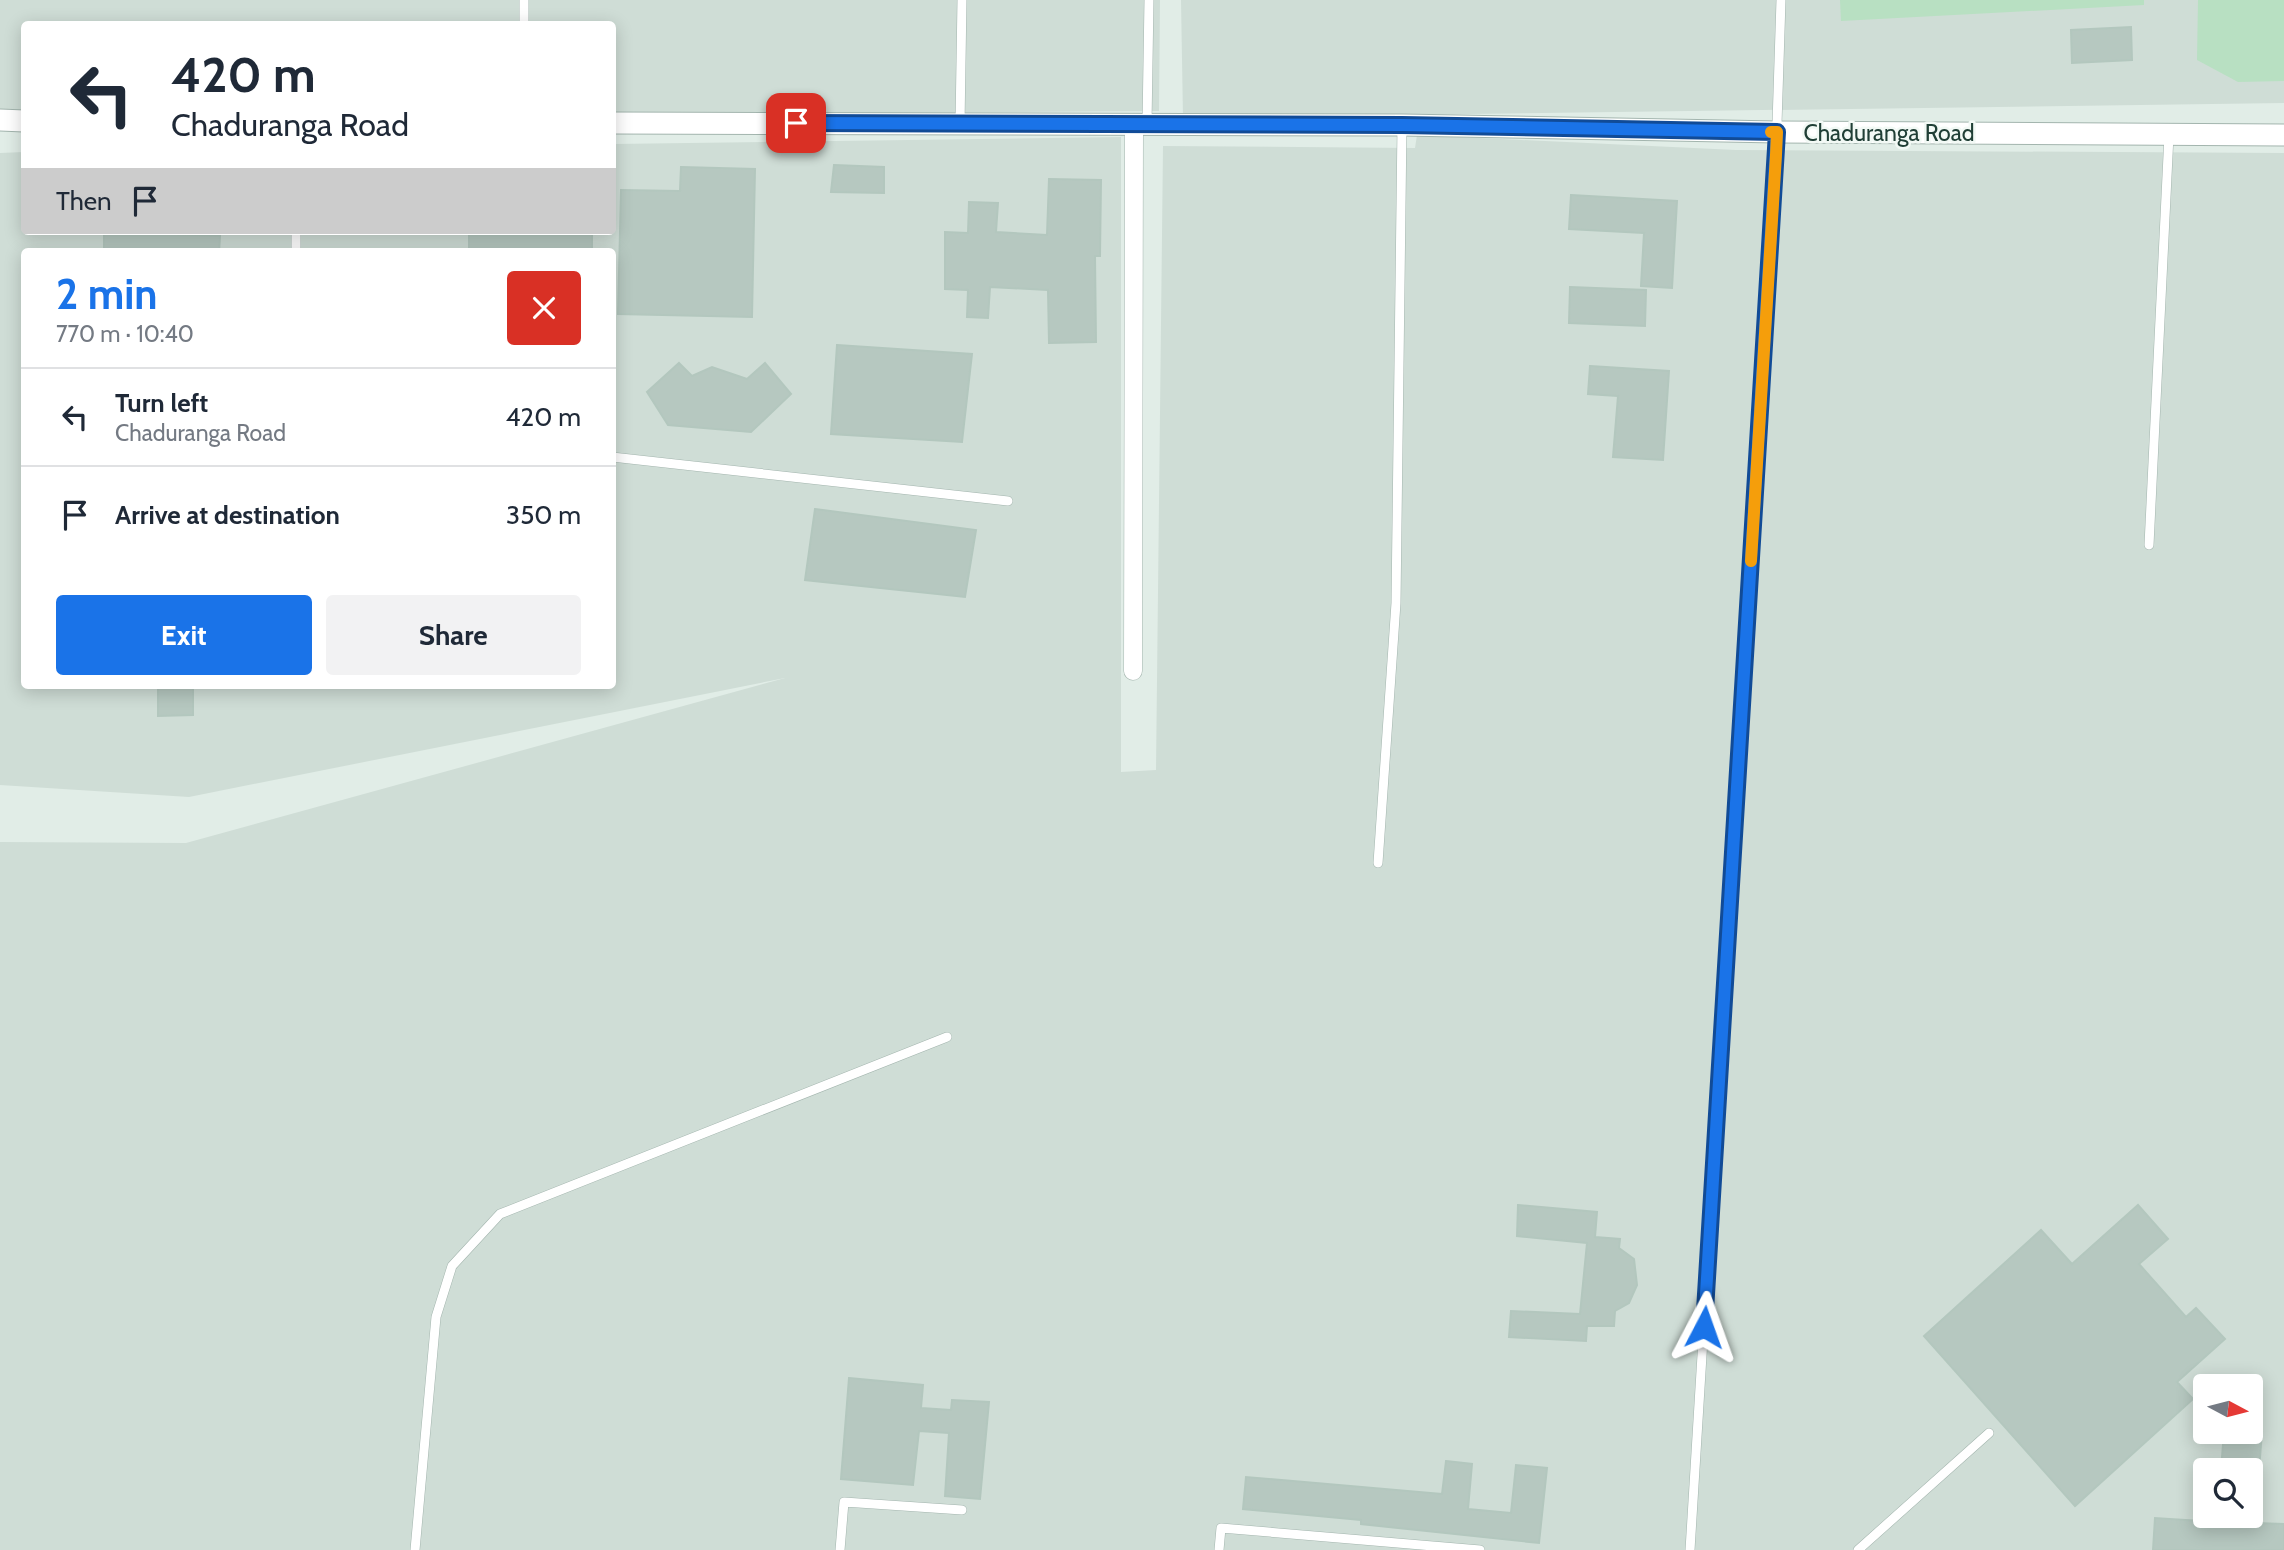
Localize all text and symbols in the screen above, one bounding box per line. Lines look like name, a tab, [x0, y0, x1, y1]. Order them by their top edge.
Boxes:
text: 420 m	[171, 45, 316, 104]
icon: left	[56, 49, 147, 140]
pin	[766, 93, 826, 153]
icon: arrive	[777, 104, 815, 142]
text: Chaduranga Road	[171, 105, 409, 144]
street label: Chaduranga Road	[1803, 119, 1975, 147]
icon: arrive	[126, 182, 164, 220]
text: Then	[56, 185, 112, 217]
text: 2 min	[56, 268, 157, 320]
button: close	[507, 271, 581, 345]
text: 770 m · 10:40	[56, 320, 194, 348]
text: Turn left	[115, 387, 208, 419]
icon: left	[56, 398, 94, 436]
text: 420 m	[506, 401, 581, 433]
text: Chaduranga Road	[115, 419, 286, 447]
icon: arrive	[56, 496, 94, 534]
text: Arrive at destination	[115, 499, 340, 531]
text: 350 m	[506, 499, 581, 531]
button: Exit	[56, 595, 312, 675]
button: Share	[326, 595, 581, 675]
position arrow	[1667, 1290, 1741, 1364]
north arrow	[2193, 1374, 2263, 1444]
map controls	[2193, 1374, 2263, 1528]
button: search	[2193, 1458, 2263, 1528]

